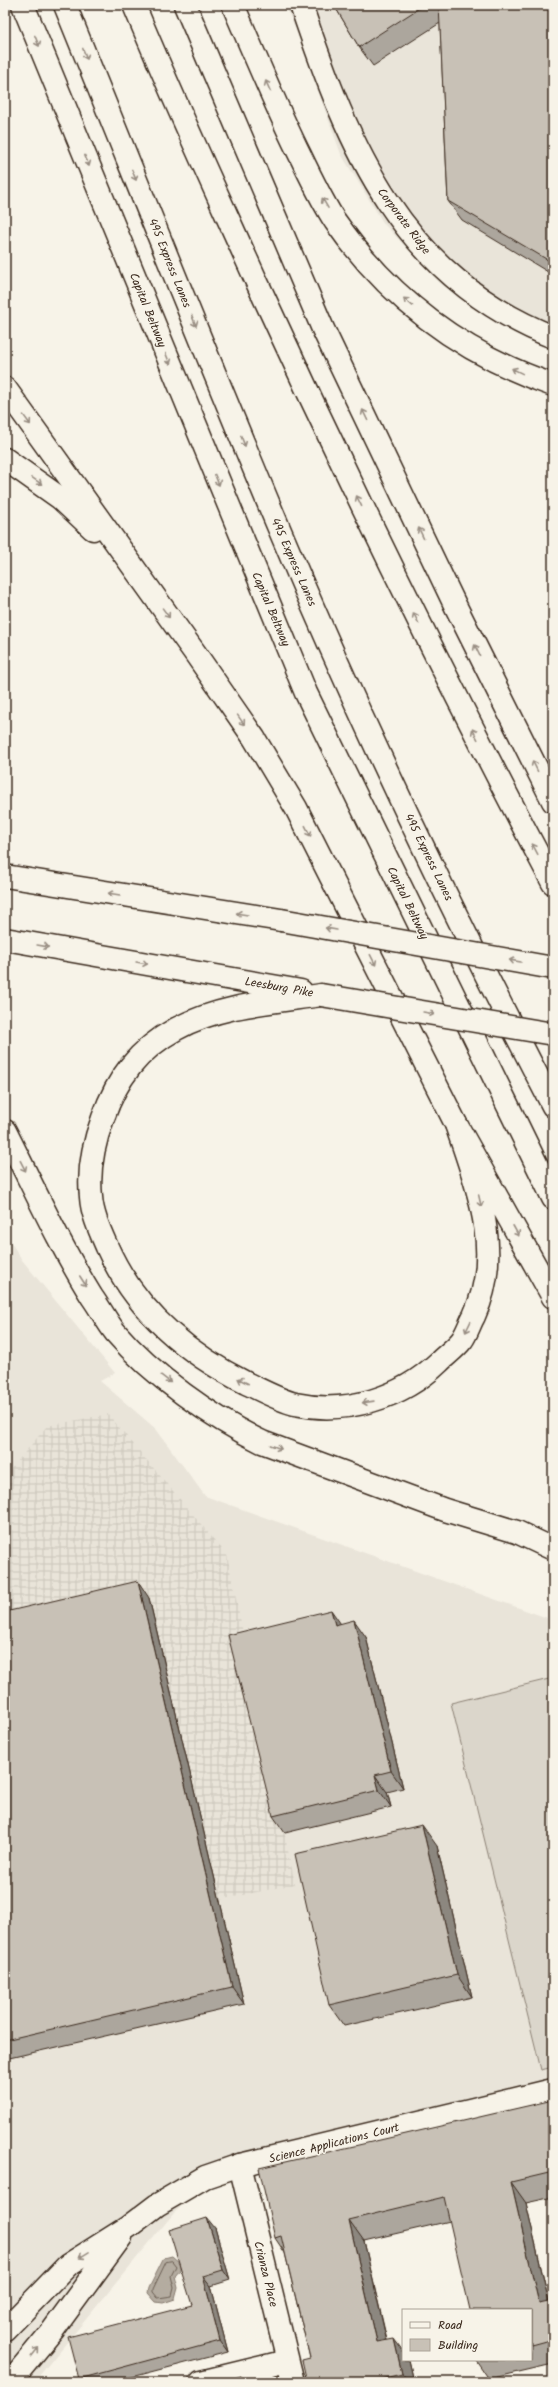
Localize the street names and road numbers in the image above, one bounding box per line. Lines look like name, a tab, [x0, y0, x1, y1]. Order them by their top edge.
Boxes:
street label: Corporate Ridge	[372, 184, 435, 259]
street label: 495 Express Lanes	[143, 216, 196, 311]
street label: Capital Beltway	[124, 270, 171, 351]
street label: 495 Express Lanes	[266, 515, 322, 610]
street label: Capital Beltway	[246, 569, 295, 650]
street label: 495 Express Lanes	[399, 810, 458, 904]
street label: Capital Beltway	[382, 863, 434, 943]
street label: Leesburg Pike	[243, 972, 315, 1003]
street label: Science Applications Court	[267, 2118, 402, 2169]
street label: Crianza Place	[248, 2239, 283, 2310]

